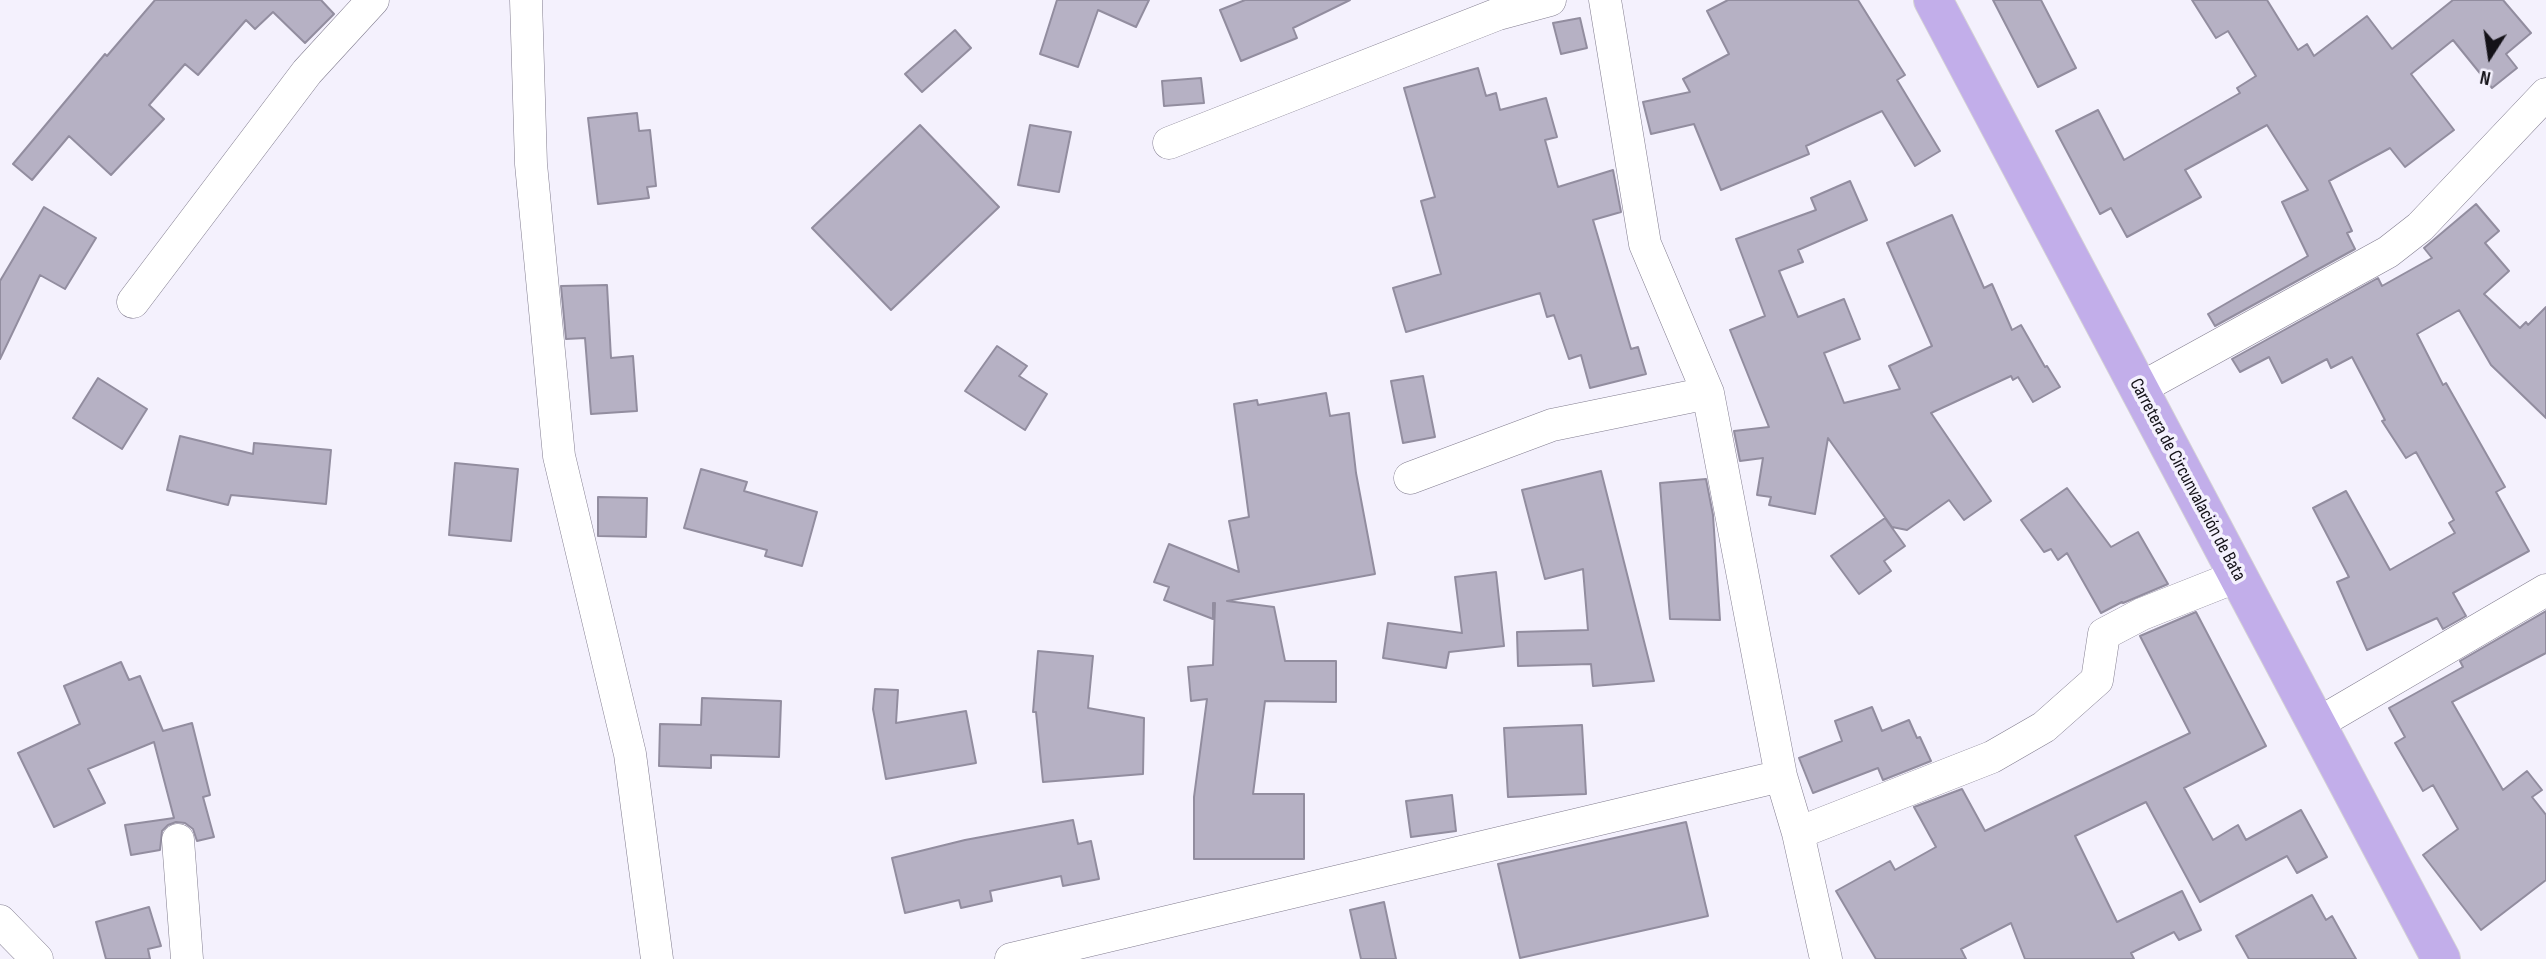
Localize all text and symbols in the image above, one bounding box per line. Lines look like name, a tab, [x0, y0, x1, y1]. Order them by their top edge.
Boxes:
north arrow	[2455, 21, 2525, 91]
text: N	[2478, 65, 2493, 89]
street label: Carretera de Circunvalación de Bata	[2124, 375, 2250, 585]

